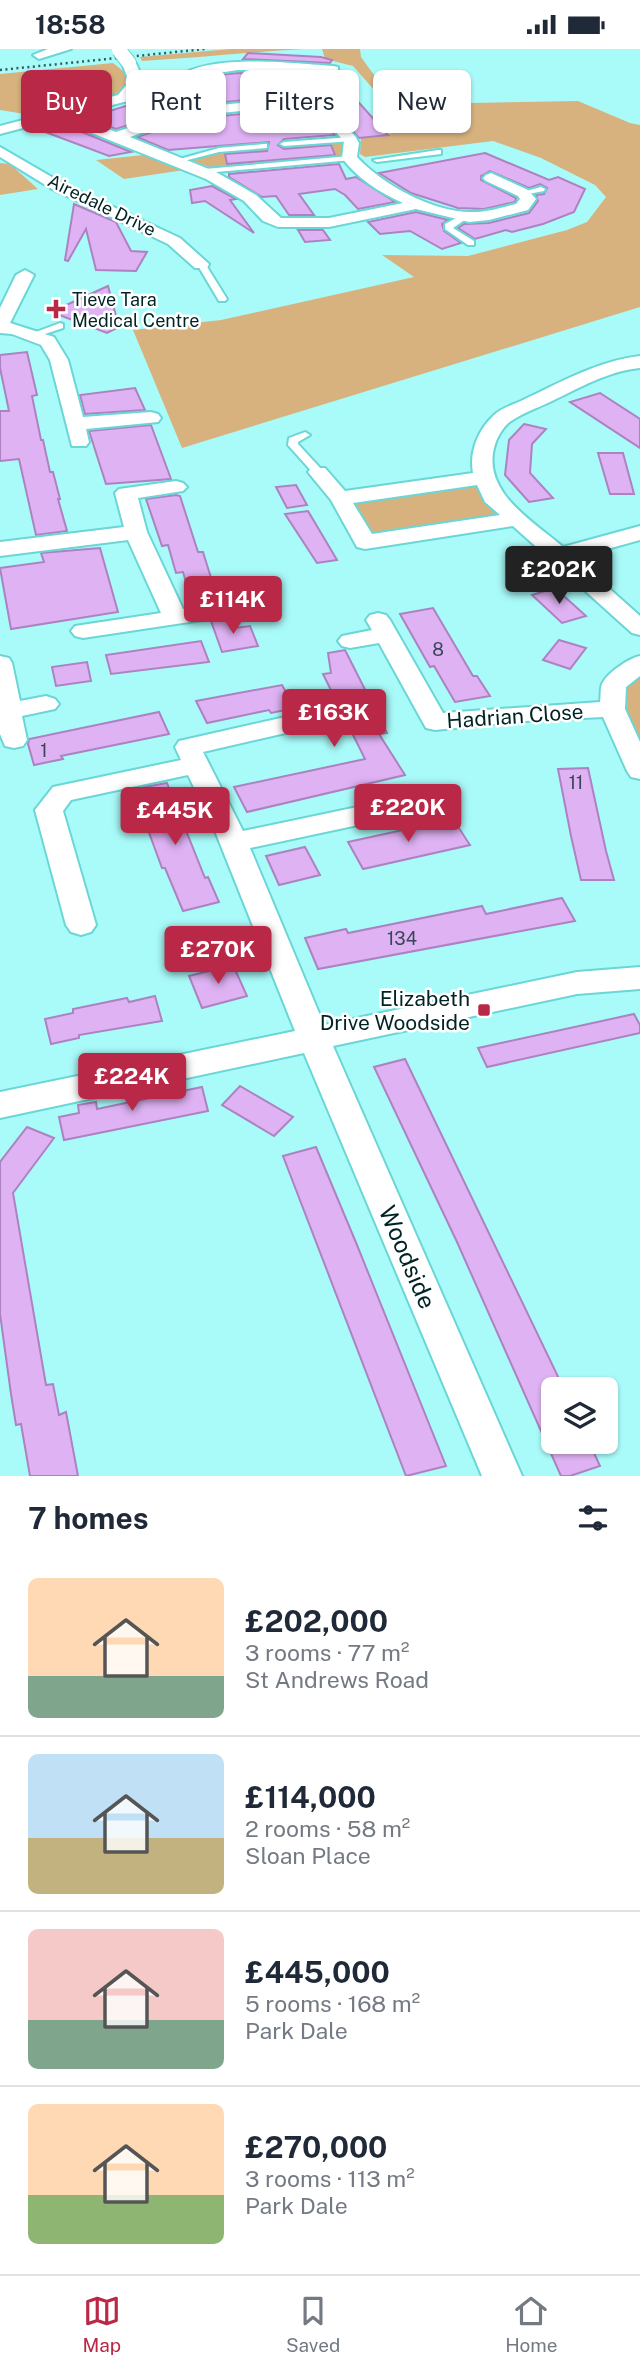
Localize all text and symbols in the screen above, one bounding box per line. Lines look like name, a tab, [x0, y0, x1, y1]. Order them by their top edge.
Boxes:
text: 18:58	[35, 9, 106, 40]
chip: Buy	[21, 70, 112, 133]
chip: Rent	[126, 70, 226, 133]
chip: Filters	[240, 70, 359, 133]
chip: New	[373, 70, 471, 133]
street label: Airedale Drive	[45, 170, 159, 240]
place label: Tieve Tara Medical Centre	[72, 289, 199, 331]
marker: Tieve Tara Medical Centre	[46, 299, 66, 319]
pin: £202K	[510, 547, 608, 606]
text: £202K	[521, 555, 597, 582]
pin: £114K	[184, 577, 282, 636]
text: £114K	[200, 585, 266, 612]
house number: 8	[432, 639, 444, 660]
pin: £163K	[285, 689, 383, 749]
text: £163K	[298, 698, 370, 725]
street label: Hadrian Close	[446, 699, 584, 733]
house number: 1	[40, 740, 48, 761]
house number: 11	[569, 772, 583, 793]
pin: £220K	[359, 785, 457, 844]
pin: £445K	[126, 787, 224, 847]
text: £220K	[370, 793, 446, 820]
text: £445K	[137, 796, 213, 823]
pin: £270K	[169, 927, 267, 986]
house number: 134	[387, 928, 417, 949]
text: £270K	[180, 935, 256, 962]
place label: Elizabeth Drive Woodside	[320, 986, 470, 1035]
marker: Elizabeth Drive Woodside	[476, 1002, 492, 1018]
pin: £224K	[83, 1053, 181, 1113]
text: £224K	[94, 1062, 170, 1089]
street label: Woodside	[374, 1201, 442, 1313]
map controls	[541, 1377, 618, 1454]
button: layers	[541, 1377, 618, 1454]
icon: filters	[574, 1499, 612, 1537]
text: 7 homes	[28, 1500, 149, 1536]
text: £202,000	[245, 1603, 388, 1639]
icon: home	[84, 1606, 168, 1690]
text: 3 rooms · 77 m²	[245, 1639, 409, 1666]
text: St Andrews Road	[245, 1666, 429, 1693]
text: £114,000	[245, 1779, 376, 1815]
icon: home	[84, 1782, 168, 1866]
text: 2 rooms · 58 m²	[245, 1815, 410, 1842]
text: Sloan Place	[245, 1842, 371, 1869]
text: £445,000	[245, 1954, 390, 1990]
icon: home	[84, 1957, 168, 2041]
text: 5 rooms · 168 m²	[245, 1990, 420, 2017]
text: Park Dale	[245, 2017, 348, 2044]
text: £270,000	[245, 2129, 387, 2165]
icon: home	[84, 2132, 168, 2216]
text: 3 rooms · 113 m²	[245, 2165, 415, 2192]
text: Park Dale	[245, 2192, 348, 2219]
tab: Map	[82, 2292, 121, 2356]
tab: Saved	[286, 2292, 340, 2356]
tab: Home	[505, 2292, 558, 2356]

